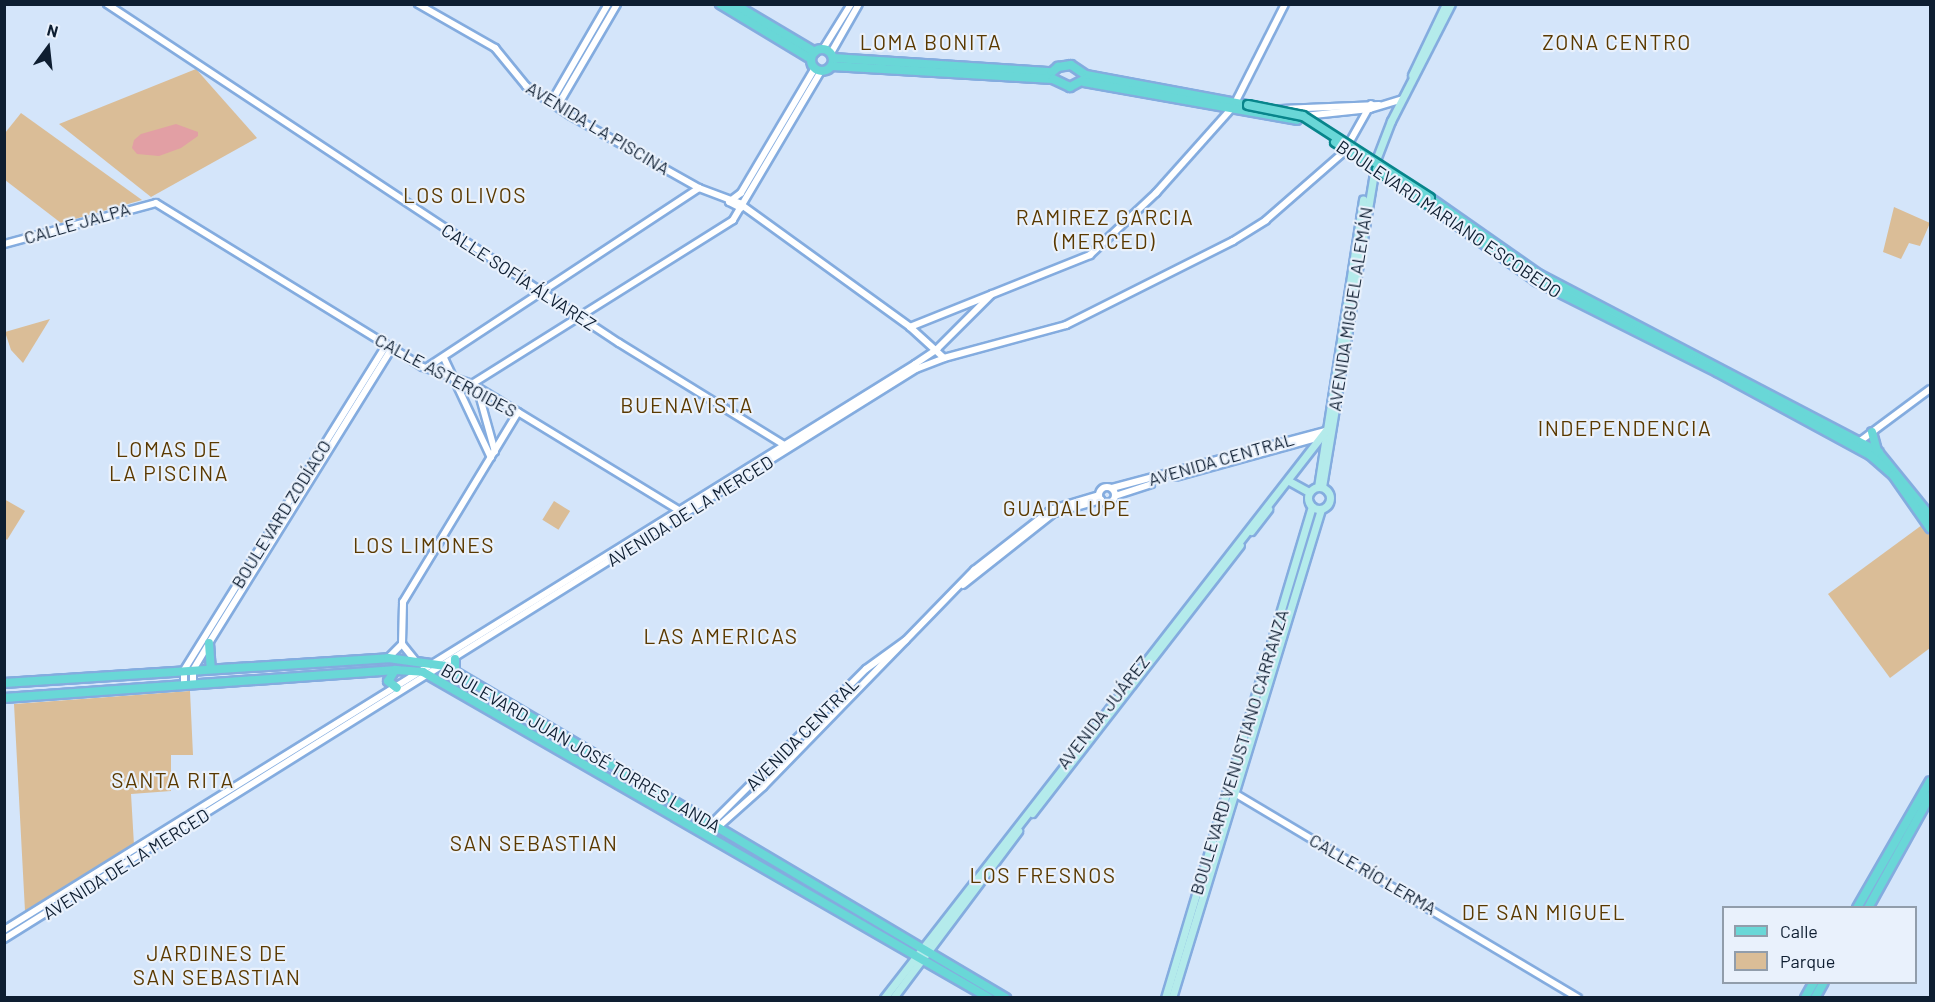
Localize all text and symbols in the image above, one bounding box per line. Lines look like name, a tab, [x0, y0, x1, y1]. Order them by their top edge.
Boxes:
north arrow	[18, 18, 78, 78]
text: N	[45, 20, 60, 41]
district label: LOMA BONITA	[860, 29, 1002, 55]
district label: ZONA CENTRO	[1542, 29, 1692, 55]
street label: AVENIDA LA PISCINA	[522, 77, 674, 179]
street label: BOULEVARD MARIANO ESCOBEDO	[1333, 136, 1565, 302]
district label: LOS OLIVOS	[403, 182, 527, 208]
street label: CALLE JALPA	[21, 198, 133, 248]
district label: RAMIREZ GARCIA (MERCED)	[1016, 204, 1194, 254]
street label: AVENIDA MIGUEL ALEMÁN	[1323, 205, 1377, 413]
street label: CALLE SOFÍA ÁLVAREZ	[438, 219, 600, 335]
street label: CALLE ASTEROIDES	[371, 328, 521, 422]
district label: BUENAVISTA	[620, 392, 754, 418]
district label: INDEPENDENCIA	[1538, 415, 1712, 441]
street label: AVENIDA CENTRAL	[1146, 428, 1296, 490]
district label: LOMAS DE LA PISCINA	[109, 436, 229, 486]
street label: BOULEVARD ZODÍACO	[227, 436, 335, 592]
street label: AVENIDA DE LA MERCED	[603, 451, 777, 571]
district label: GUADALUPE	[1003, 495, 1131, 521]
district label: LOS LIMONES	[353, 532, 495, 558]
street label: BOULEVARD VENUSTIANO CARRANZA	[1185, 607, 1293, 897]
district label: LAS AMERICAS	[643, 623, 799, 649]
street label: AVENIDA JUÁREZ	[1052, 651, 1154, 773]
street label: BOULEVARD JUAN JOSÉ TORRES LANDA	[437, 659, 725, 837]
street label: AVENIDA CENTRAL	[741, 673, 863, 795]
district label: SANTA RITA	[111, 767, 235, 793]
street label: AVENIDA DE LA MERCED	[39, 804, 213, 924]
street label: CALLE RÍO LERMA	[1306, 829, 1440, 919]
district label: SAN SEBASTIAN	[450, 830, 618, 856]
district label: LOS FRESNOS	[969, 862, 1117, 888]
district label: DE SAN MIGUEL	[1462, 899, 1626, 925]
legend	[1722, 906, 1917, 984]
text: Calle	[1780, 920, 1818, 942]
district label: JARDINES DE SAN SEBASTIAN	[133, 940, 301, 990]
text: Parque	[1780, 950, 1835, 972]

